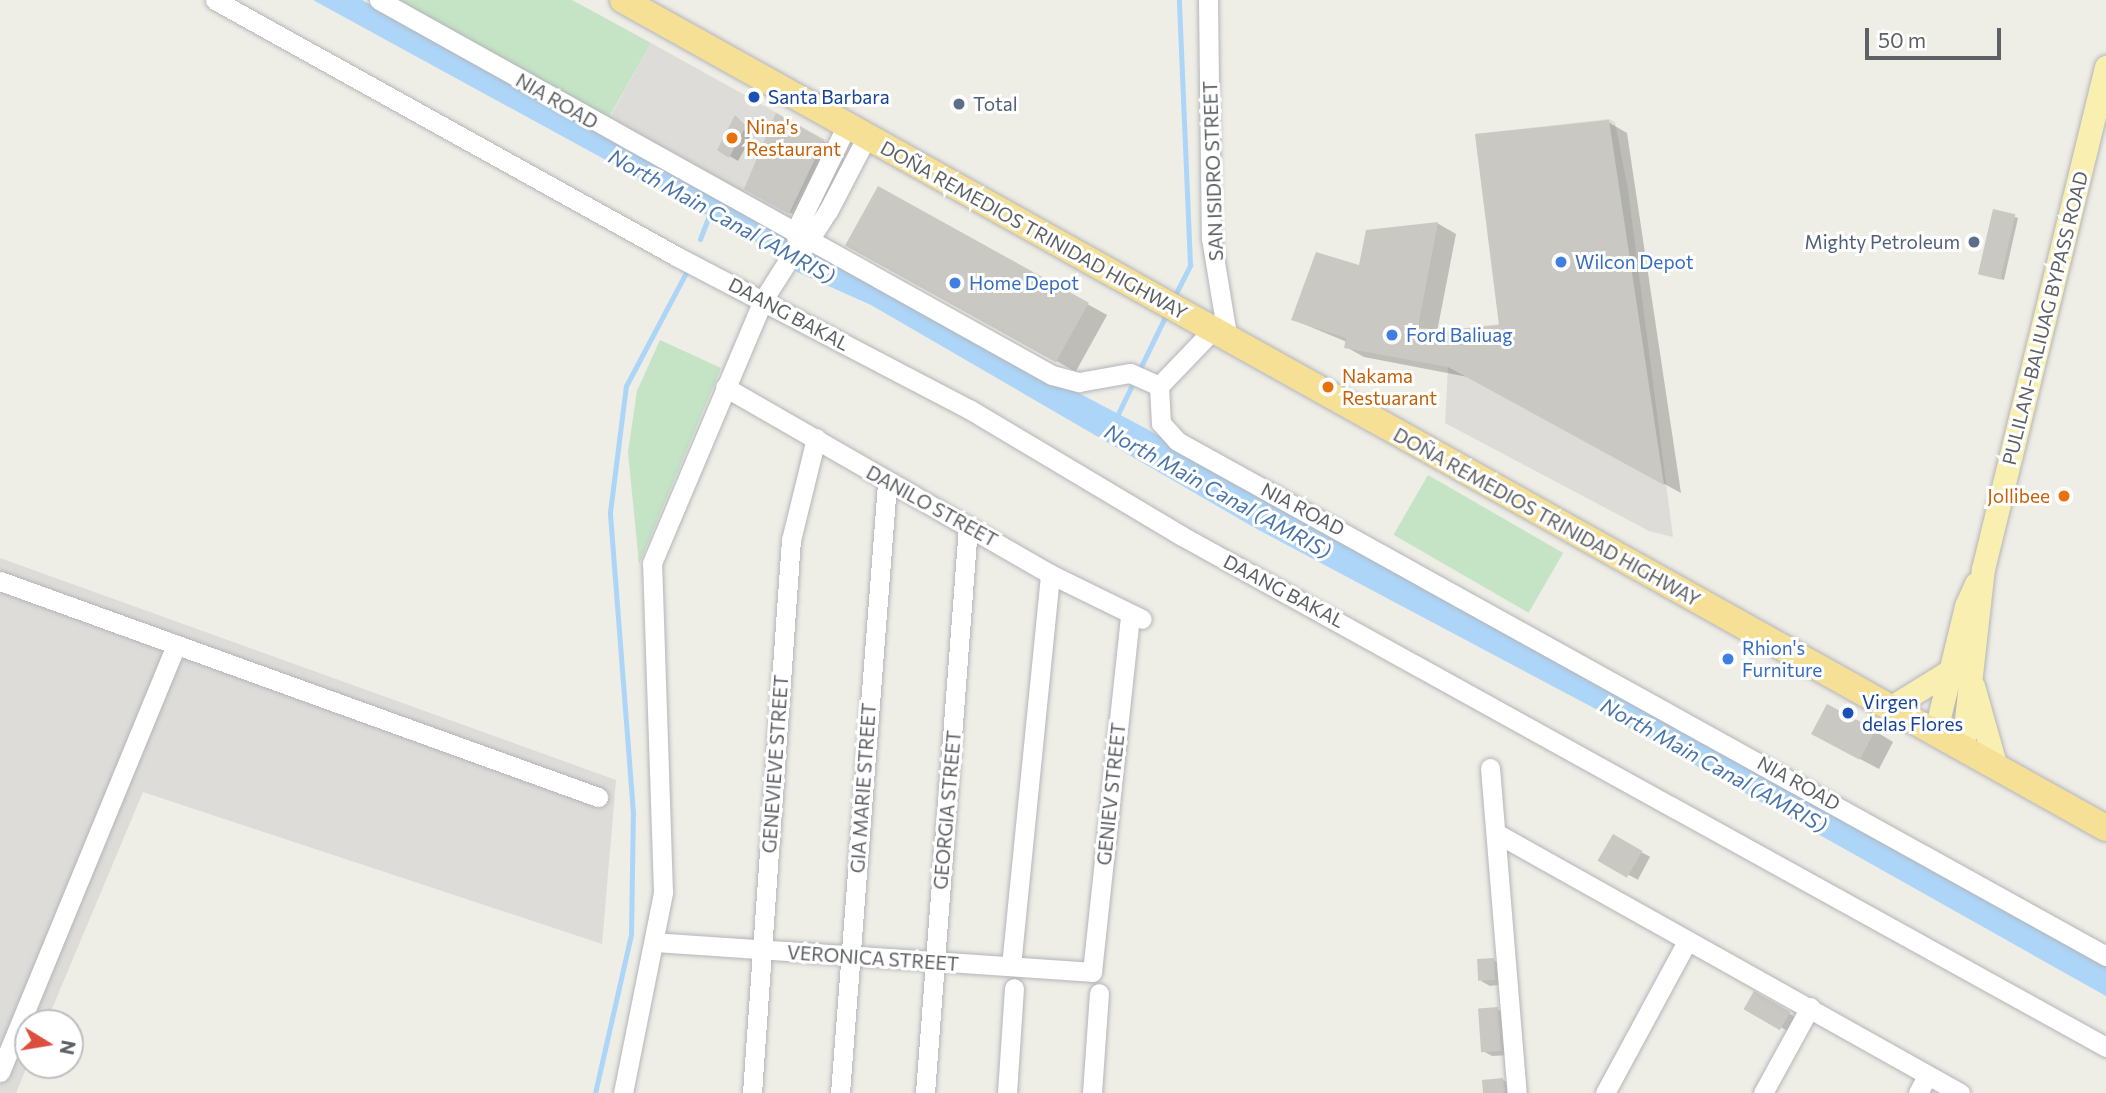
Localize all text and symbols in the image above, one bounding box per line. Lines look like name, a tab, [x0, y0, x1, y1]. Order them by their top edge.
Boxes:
scale bar	[1868, 14, 2004, 58]
text: 50 m	[1878, 27, 1926, 52]
street label: NIA ROAD	[512, 68, 602, 134]
street label: SAN ISIDRO STREET	[1198, 81, 1228, 261]
place label: Santa Barbara	[768, 86, 890, 108]
marker: Santa Barbara	[746, 89, 762, 105]
place label: Total	[973, 93, 1017, 115]
marker: Total	[951, 96, 967, 112]
place label: Nina's Restaurant	[746, 116, 841, 160]
marker: Nina's Restaurant	[724, 130, 740, 146]
street label: DOÑA REMEDIOS TRINIDAD HIGHWAY	[877, 136, 1191, 324]
water label: North Main Canal (AMRIS)	[605, 143, 839, 289]
street label: PULILAN-BALIUAG BYPASS ROAD	[1997, 169, 2093, 467]
place label: Mighty Petroleum	[1805, 231, 1960, 253]
marker: Mighty Petroleum	[1966, 234, 1982, 250]
place label: Wilcon Depot	[1575, 251, 1694, 273]
marker: Wilcon Depot	[1553, 254, 1569, 270]
place label: Home Depot	[969, 272, 1079, 294]
street label: DAANG BAKAL	[725, 273, 853, 355]
marker: Home Depot	[947, 275, 963, 291]
place label: Ford Baliuag	[1406, 324, 1512, 346]
marker: Ford Baliuag	[1384, 327, 1400, 343]
place label: Nakama Restuarant	[1342, 365, 1437, 409]
marker: Nakama Restuarant	[1320, 379, 1336, 395]
water label: North Main Canal (AMRIS)	[1101, 418, 1335, 564]
street label: DOÑA REMEDIOS TRINIDAD HIGHWAY	[1390, 423, 1704, 611]
street label: DANILO STREET	[862, 461, 1002, 551]
street label: NIA ROAD	[1258, 478, 1348, 540]
place label: Jollibee	[1987, 485, 2050, 507]
marker: Jollibee	[2056, 488, 2072, 504]
street label: DAANG BAKAL	[1220, 550, 1348, 632]
place label: Rhion's Furniture	[1742, 637, 1822, 681]
marker: Rhion's Furniture	[1720, 651, 1736, 667]
street label: GENEVIEVE STREET	[757, 674, 793, 854]
place label: Virgen delas Flores	[1862, 691, 1963, 735]
water label: North Main Canal (AMRIS)	[1597, 692, 1831, 838]
street label: GIA MARIE STREET	[846, 702, 880, 874]
marker: Virgen delas Flores	[1840, 705, 1856, 721]
street label: GENIEV STREET	[1092, 722, 1130, 866]
street label: GEORGIA STREET	[929, 729, 965, 891]
street label: NIA ROAD	[1754, 751, 1844, 815]
street label: VERONICA STREET	[786, 941, 960, 975]
north arrow	[14, 1009, 84, 1079]
text: N	[55, 1039, 81, 1057]

